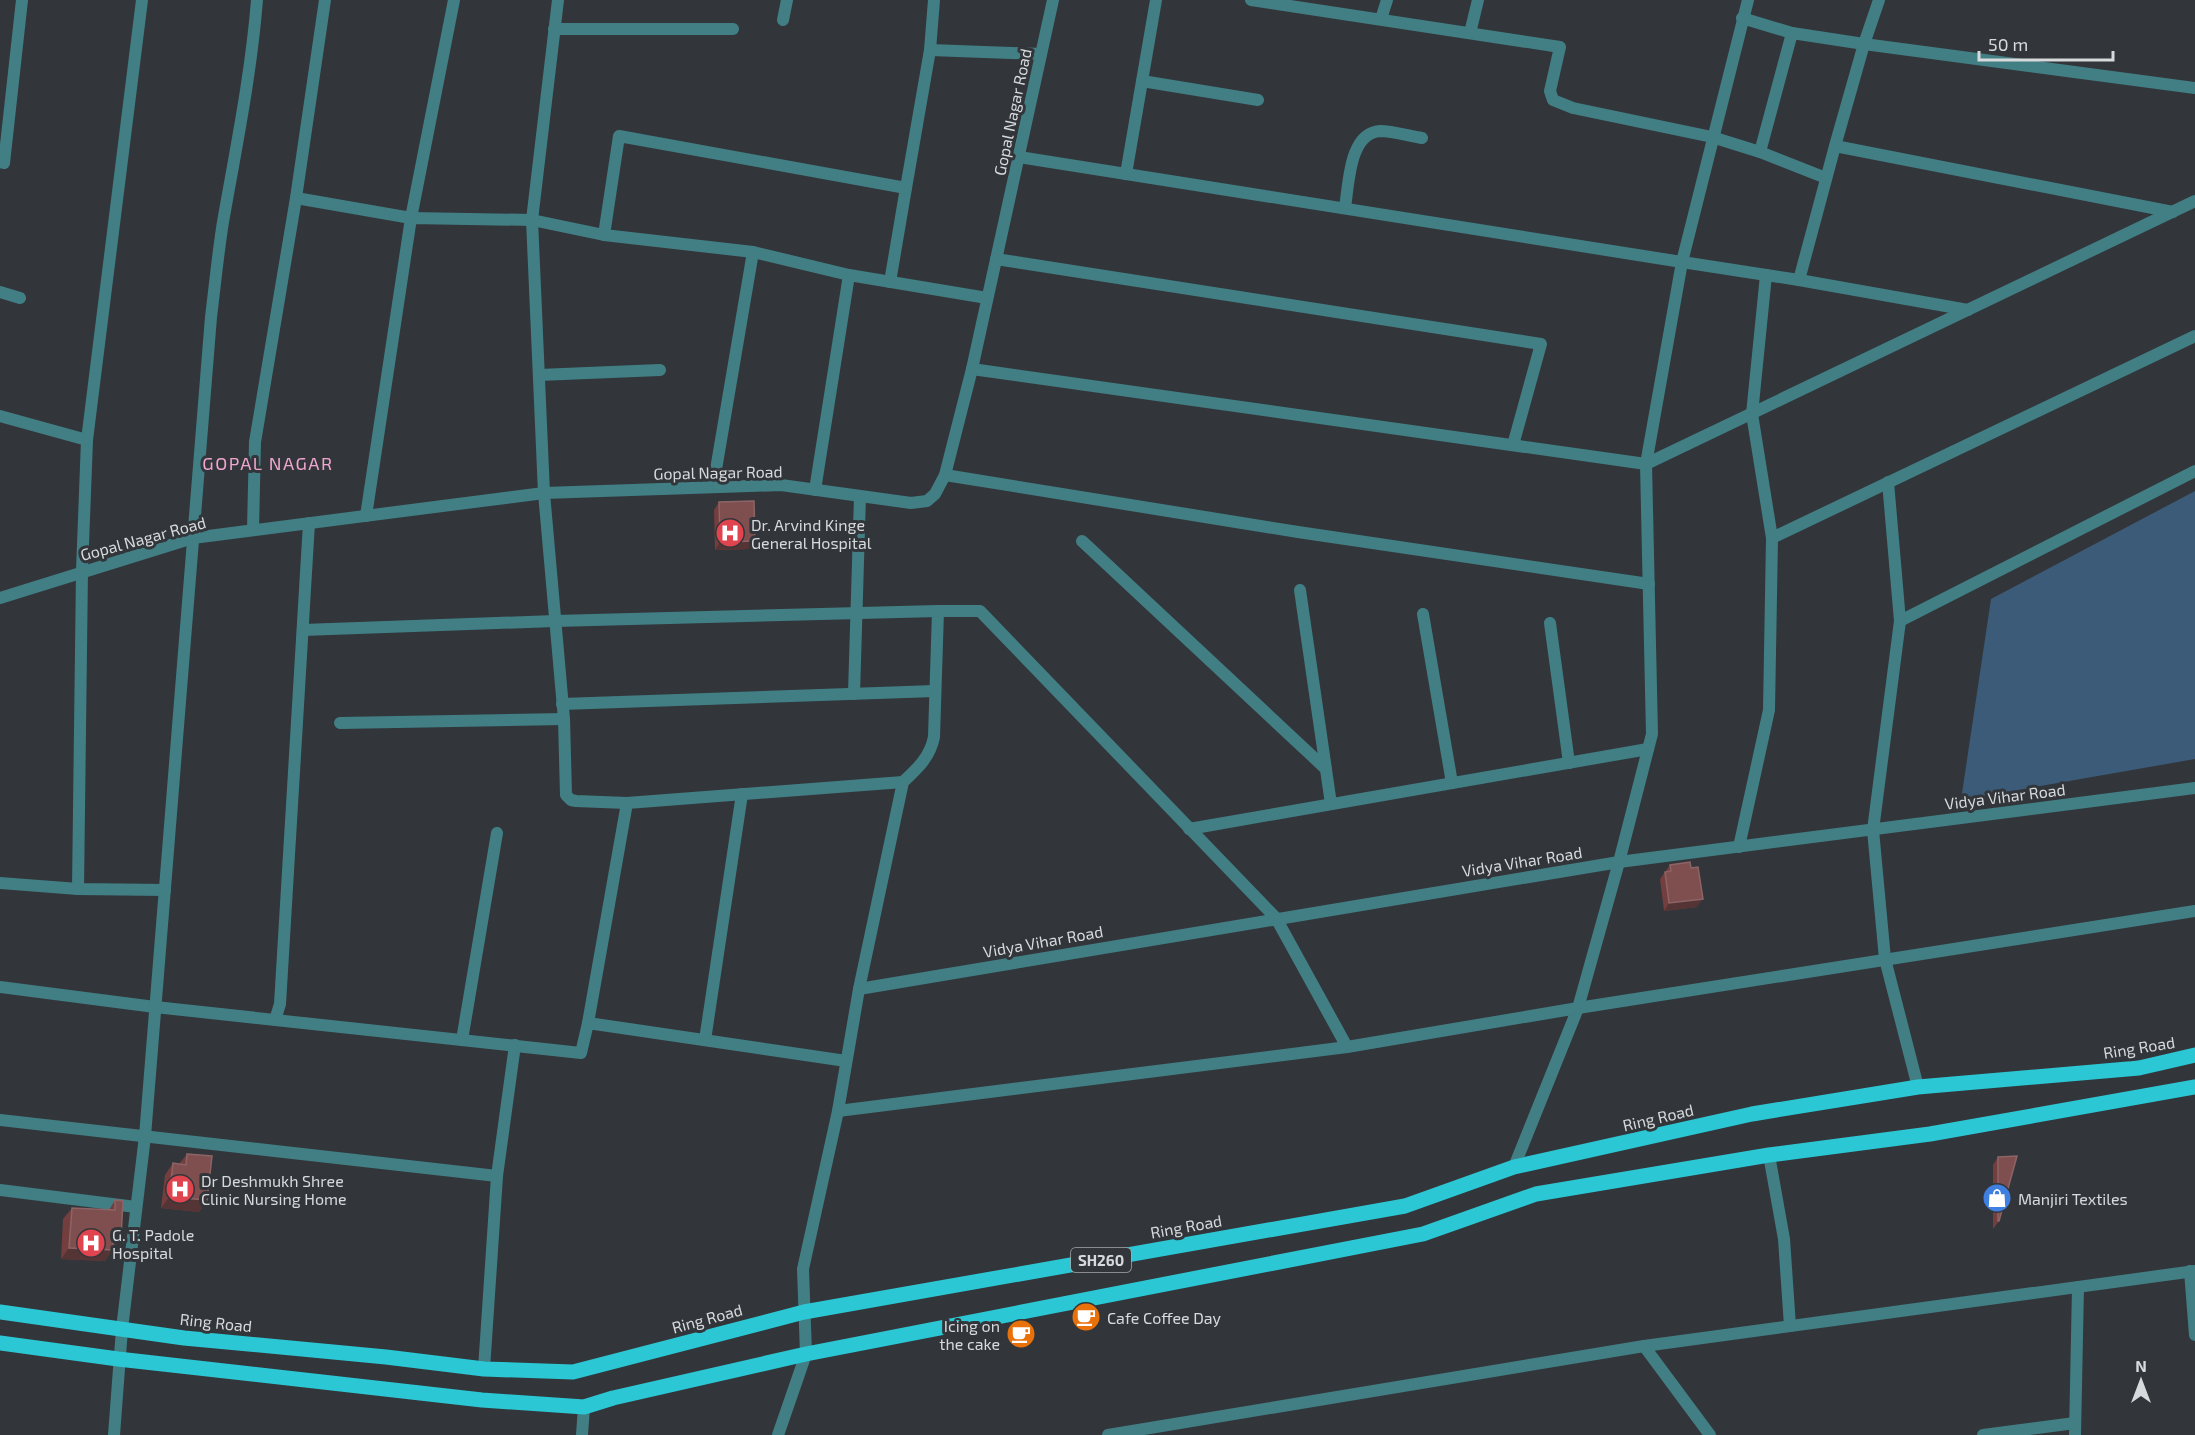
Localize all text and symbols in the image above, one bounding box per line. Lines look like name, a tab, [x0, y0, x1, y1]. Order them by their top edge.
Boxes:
scale bar	[1979, 24, 2112, 62]
text: 50 m	[1988, 33, 2028, 55]
street label: Gopal Nagar Road	[989, 47, 1035, 177]
district label: GOPAL NAGAR	[202, 452, 334, 474]
street label: Gopal Nagar Road	[653, 461, 783, 483]
street label: Gopal Nagar Road	[78, 512, 208, 564]
place label: Dr. Arvind Kinge General Hospital	[751, 515, 872, 552]
hospital icon: Dr. Arvind Kinge General Hospital	[714, 517, 746, 549]
street label: Vidya Vihar Road	[1944, 779, 2066, 813]
street label: Vidya Vihar Road	[1460, 842, 1584, 880]
street label: Vidya Vihar Road	[982, 921, 1104, 961]
street label: Ring Road	[2102, 1032, 2176, 1062]
street label: Ring Road	[1621, 1100, 1695, 1134]
place label: Dr Deshmukh Shree Clinic Nursing Home	[201, 1171, 347, 1208]
hospital icon: Dr Deshmukh Shree Clinic Nursing Home	[164, 1173, 196, 1205]
shop icon: Manjiri Textiles	[1981, 1182, 2013, 1214]
place label: Manjiri Textiles	[2018, 1189, 2128, 1209]
street label: Ring Road	[1149, 1210, 1223, 1242]
place label: G. T. Padole Hospital	[112, 1225, 194, 1262]
hospital icon: G. T. Padole Hospital	[75, 1227, 107, 1259]
road number: SH260	[1071, 1248, 1131, 1272]
street label: Ring Road	[670, 1299, 744, 1337]
cafe icon: Cafe Coffee Day	[1070, 1301, 1102, 1333]
place label: Cafe Coffee Day	[1107, 1308, 1222, 1327]
street label: Ring Road	[179, 1309, 253, 1335]
place label: Icing on the cake	[939, 1316, 1000, 1353]
cafe icon: Icing on the cake	[1005, 1318, 1037, 1350]
north arrow	[2111, 1351, 2171, 1411]
text: N	[2135, 1356, 2147, 1375]

